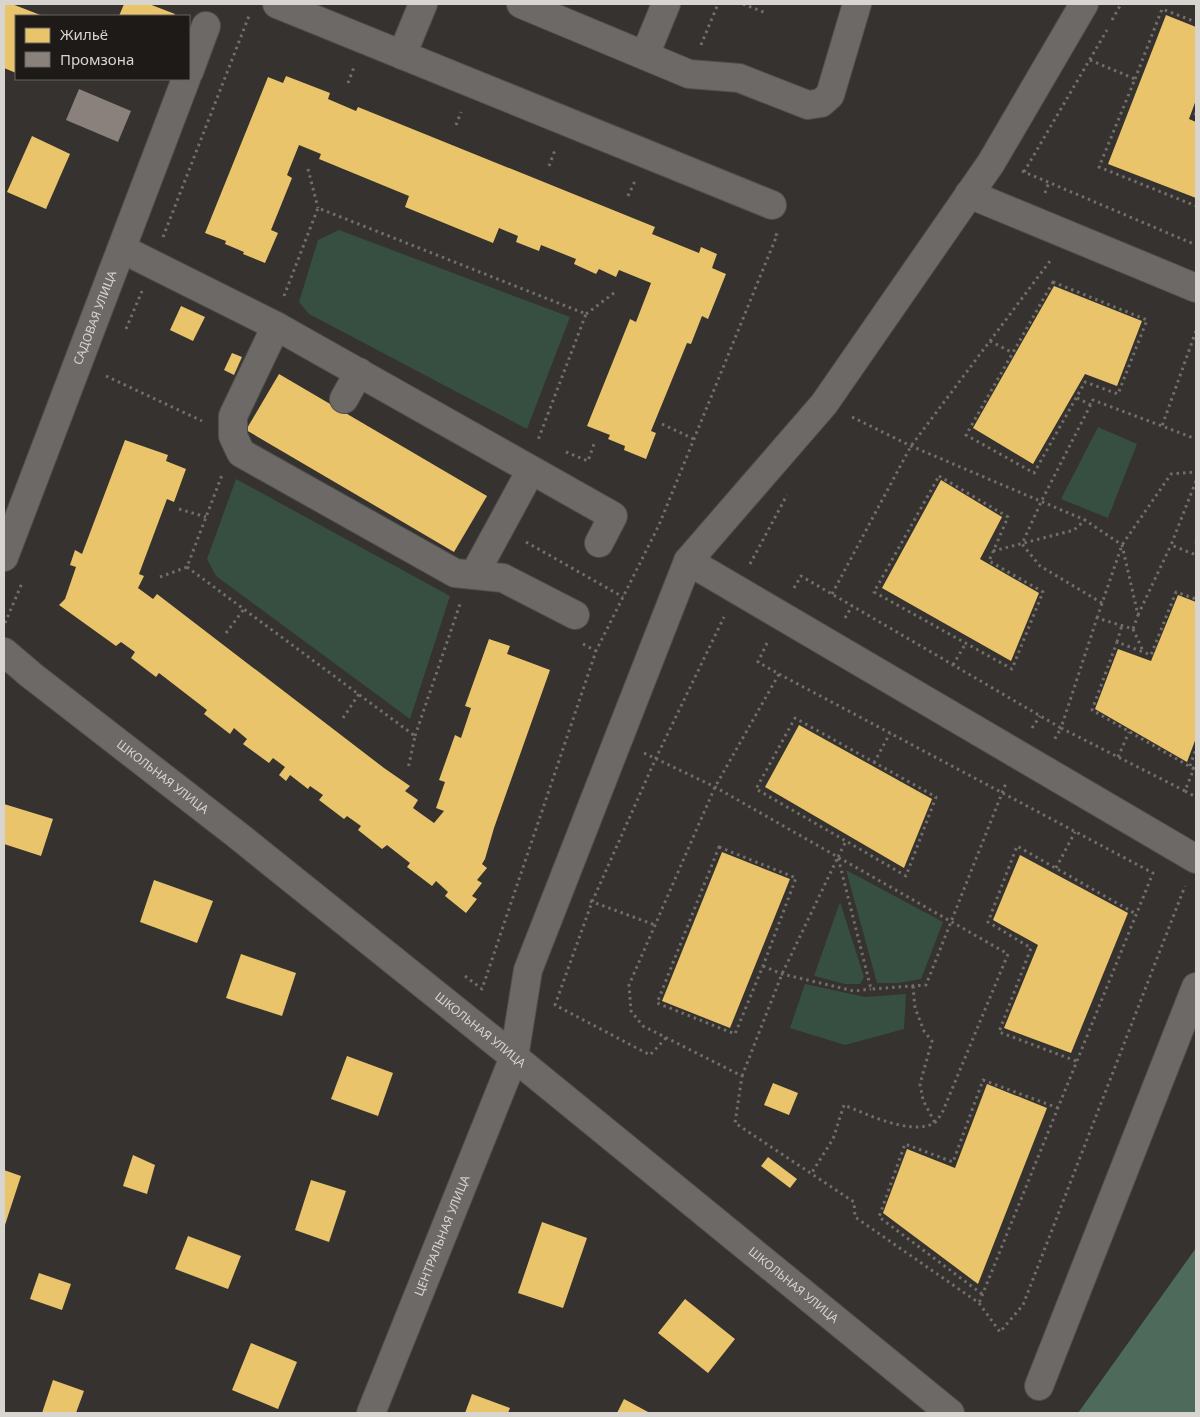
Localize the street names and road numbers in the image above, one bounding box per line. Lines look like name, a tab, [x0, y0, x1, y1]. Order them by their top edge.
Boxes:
street label: САДОВАЯ УЛИЦА	[69, 268, 120, 367]
street label: ШКОЛЬНАЯ УЛИЦА	[113, 736, 213, 818]
street label: ШКОЛЬНАЯ УЛИЦА	[432, 988, 530, 1071]
street label: ЦЕНТРАЛЬНАЯ УЛИЦА	[410, 1172, 474, 1299]
street label: ШКОЛЬНАЯ УЛИЦА	[745, 1243, 843, 1327]

